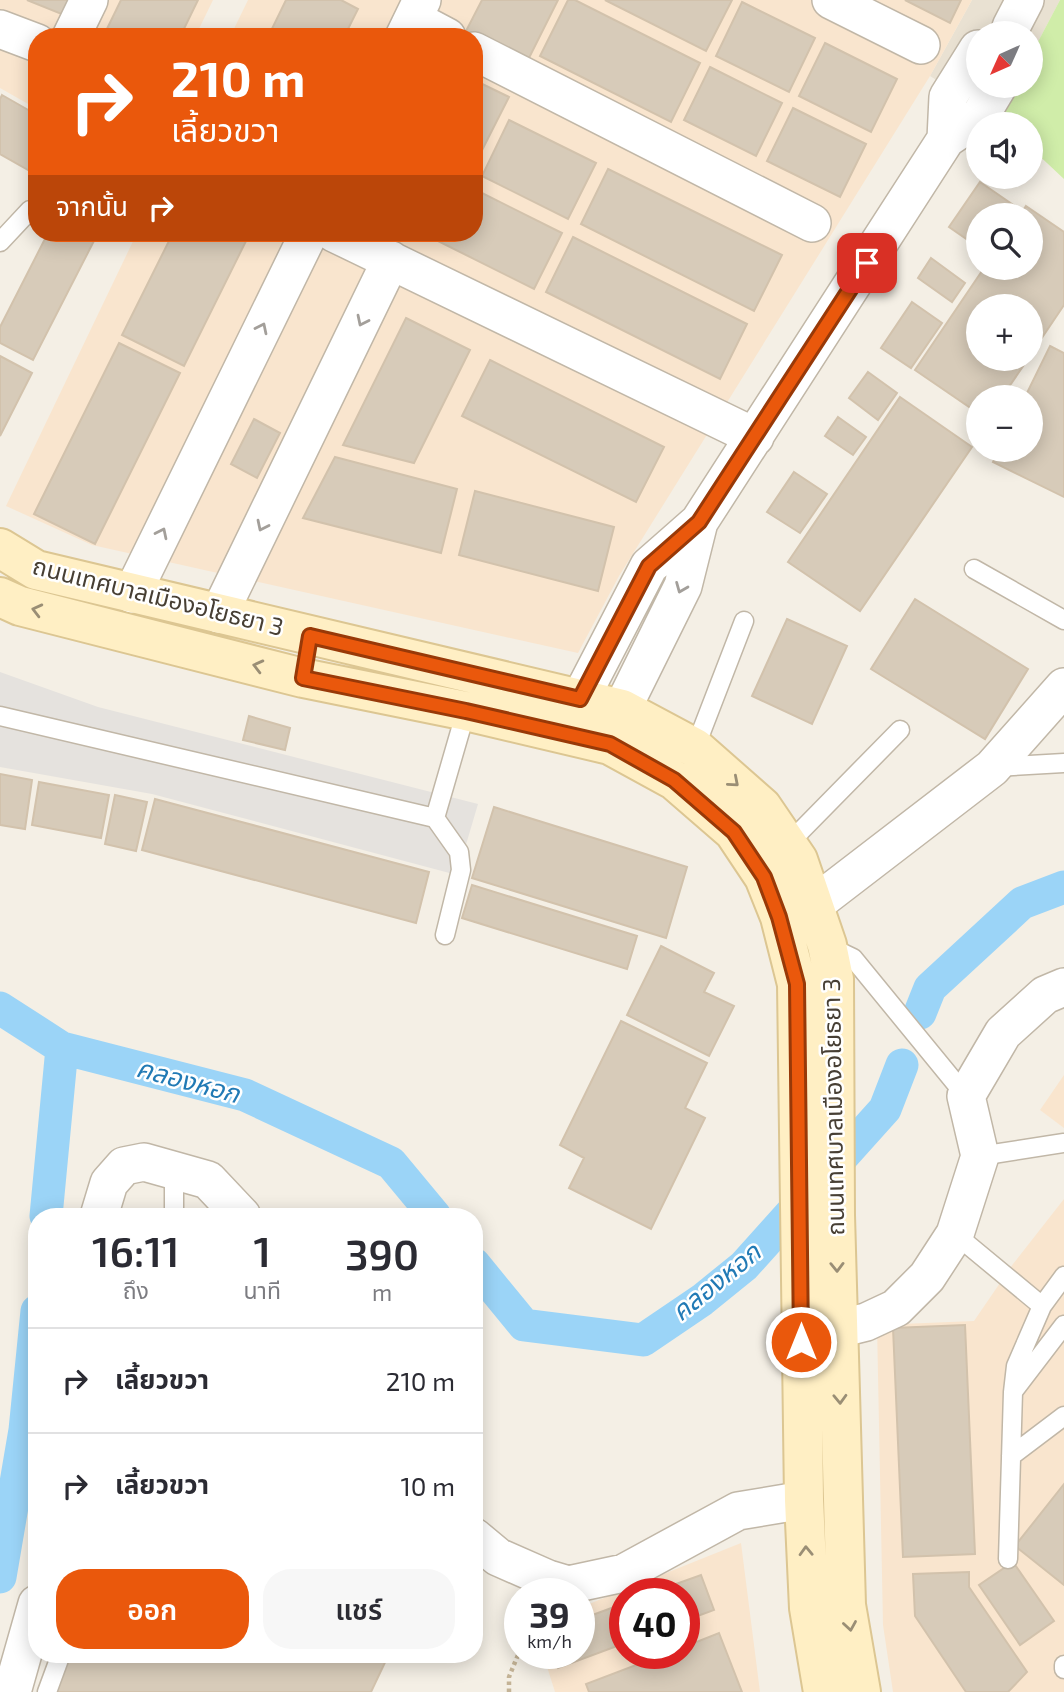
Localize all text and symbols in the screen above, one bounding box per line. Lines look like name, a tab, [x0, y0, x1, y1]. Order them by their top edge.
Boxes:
north arrow	[966, 21, 1043, 98]
map controls	[966, 21, 1043, 462]
text: 210 m	[171, 48, 305, 107]
icon: right	[56, 56, 147, 147]
text: เลี้ยวขวา	[171, 110, 279, 148]
button: sound	[966, 112, 1043, 189]
icon: right	[142, 189, 180, 227]
text: จากนั้น	[56, 190, 128, 221]
button: search	[966, 203, 1043, 280]
pin	[837, 233, 897, 293]
icon: arrive	[848, 244, 886, 282]
button: +	[966, 294, 1043, 371]
one-way arrow	[356, 314, 370, 326]
one-way arrow	[254, 323, 268, 335]
button: −	[966, 385, 1043, 462]
one-way arrow	[257, 519, 271, 531]
one-way arrow	[154, 528, 168, 540]
street label: ถนนเทศบาลเมืองอโยธยา 3	[30, 550, 287, 641]
one-way arrow	[675, 581, 689, 593]
one-way arrow	[31, 604, 43, 618]
one-way arrow	[252, 660, 264, 674]
one-way arrow	[726, 774, 739, 786]
street label: ถนนเทศบาลเมืองอโยธยา 3	[816, 978, 849, 1236]
water label: คลองหอก	[133, 1051, 245, 1109]
text: 16:11	[92, 1225, 180, 1275]
text: 1	[253, 1225, 271, 1275]
text: 390	[345, 1228, 419, 1278]
water label: คลองหอก	[664, 1235, 767, 1326]
one-way arrow	[829, 1262, 844, 1273]
text: ถึง	[123, 1276, 149, 1304]
text: นาที	[244, 1276, 281, 1304]
text: m	[372, 1278, 392, 1306]
position arrow	[764, 1305, 838, 1379]
icon: right	[56, 1362, 94, 1400]
text: เลี้ยวขวา	[115, 1363, 209, 1394]
text: 210 m	[386, 1365, 455, 1396]
one-way arrow	[832, 1395, 848, 1405]
icon: right	[56, 1467, 94, 1505]
text: เลี้ยวขวา	[115, 1468, 209, 1499]
text: 10 m	[400, 1470, 455, 1501]
one-way arrow	[799, 1546, 814, 1557]
button: ออก	[56, 1569, 249, 1649]
button: แชร์	[263, 1569, 455, 1649]
speed limit sign: 40	[609, 1578, 700, 1669]
text: 39	[529, 1593, 570, 1635]
one-way arrow	[842, 1621, 857, 1632]
text: km/h	[527, 1630, 572, 1652]

